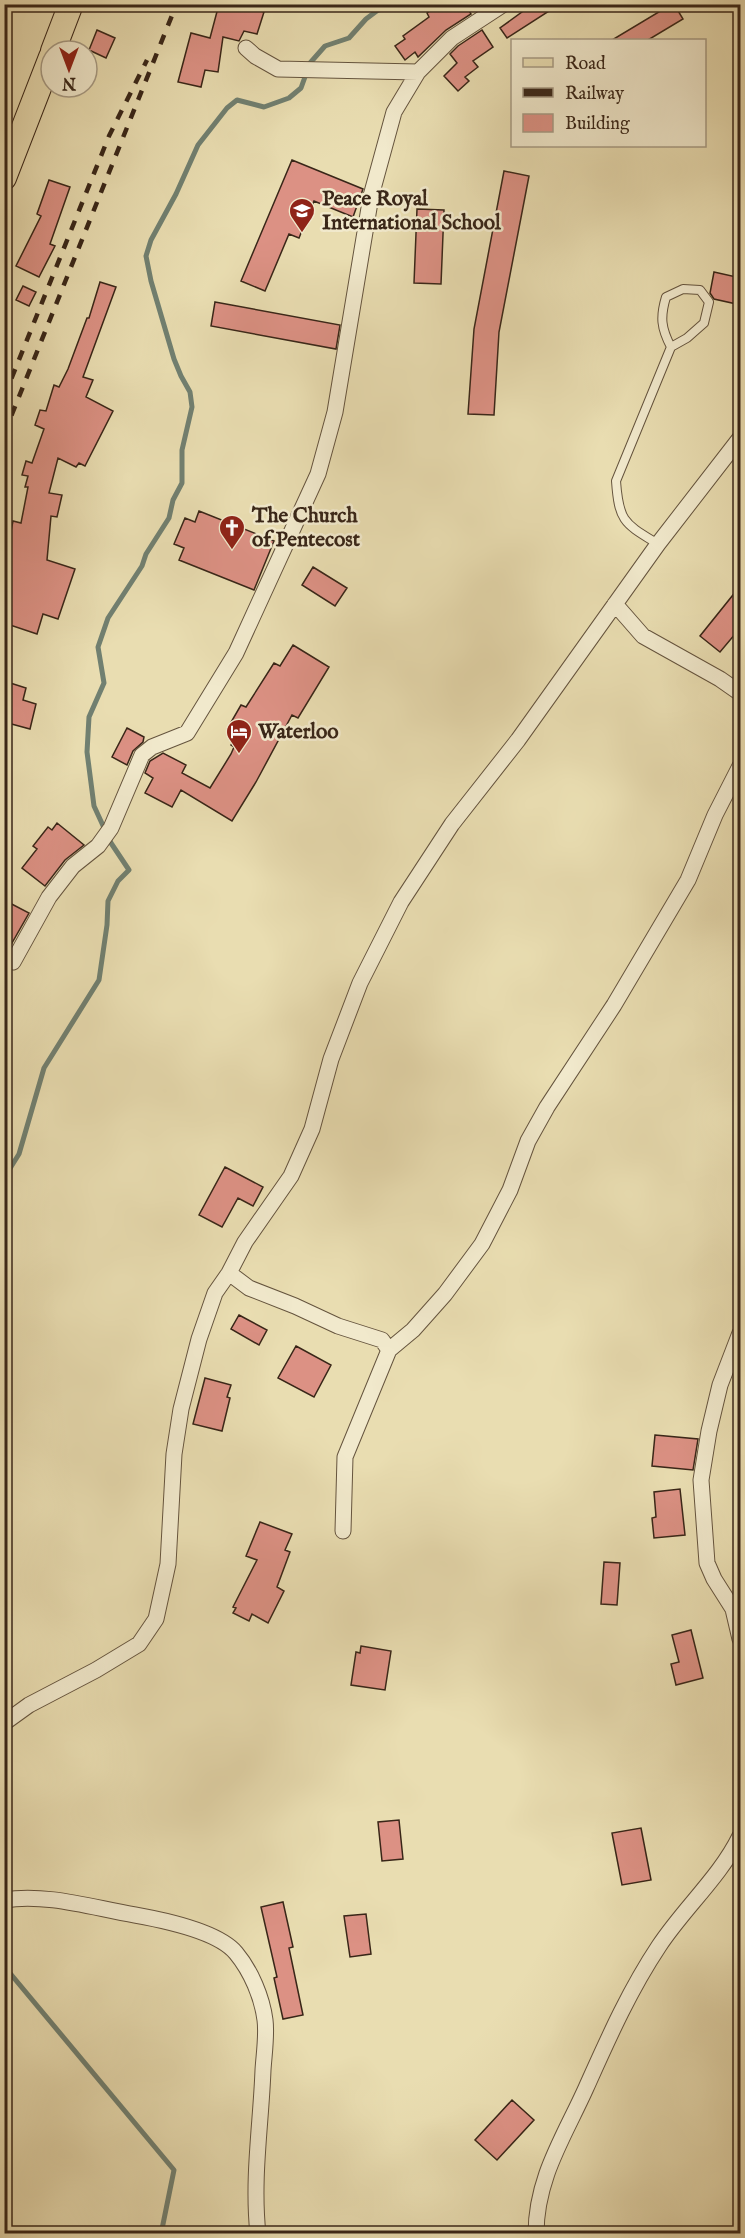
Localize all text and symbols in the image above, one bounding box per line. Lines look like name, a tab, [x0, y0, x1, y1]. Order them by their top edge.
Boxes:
north arrow	[39, 39, 99, 99]
legend	[511, 39, 706, 147]
text: Road	[565, 53, 606, 76]
text: N	[62, 72, 77, 92]
text: Railway	[565, 83, 624, 106]
text: Building	[565, 113, 630, 136]
place label: Peace Royal International School	[322, 186, 502, 237]
school or university icon: Peace Royal International School	[287, 196, 317, 234]
place label: The Church of Pentecost	[251, 503, 361, 554]
church icon: The Church of Pentecost	[217, 513, 247, 551]
hotel icon: Waterloo	[224, 717, 254, 755]
place label: Waterloo	[257, 719, 339, 746]

